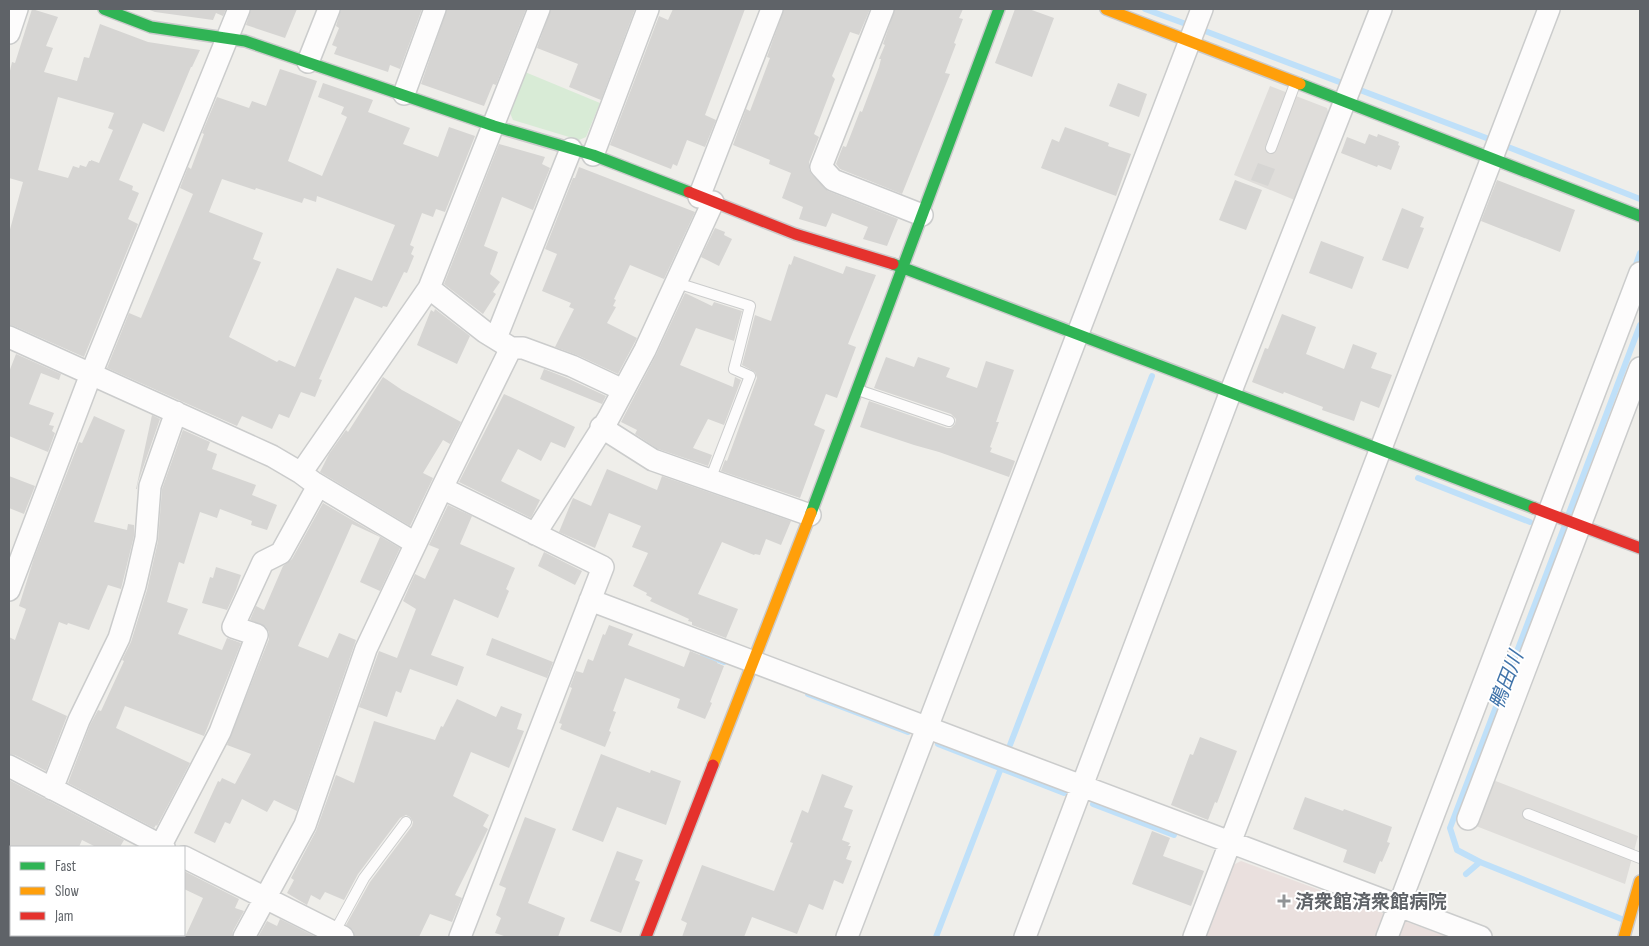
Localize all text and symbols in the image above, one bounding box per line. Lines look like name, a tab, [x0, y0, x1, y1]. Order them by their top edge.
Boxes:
water label: 鴨田川	[1485, 646, 1530, 713]
legend	[10, 846, 185, 936]
text: Fast	[55, 857, 77, 876]
text: Slow	[55, 882, 79, 901]
place label: 済衆館済衆館病院	[1295, 891, 1447, 914]
marker: 済衆館済衆館病院	[1277, 894, 1291, 908]
text: Jam	[54, 907, 73, 926]

